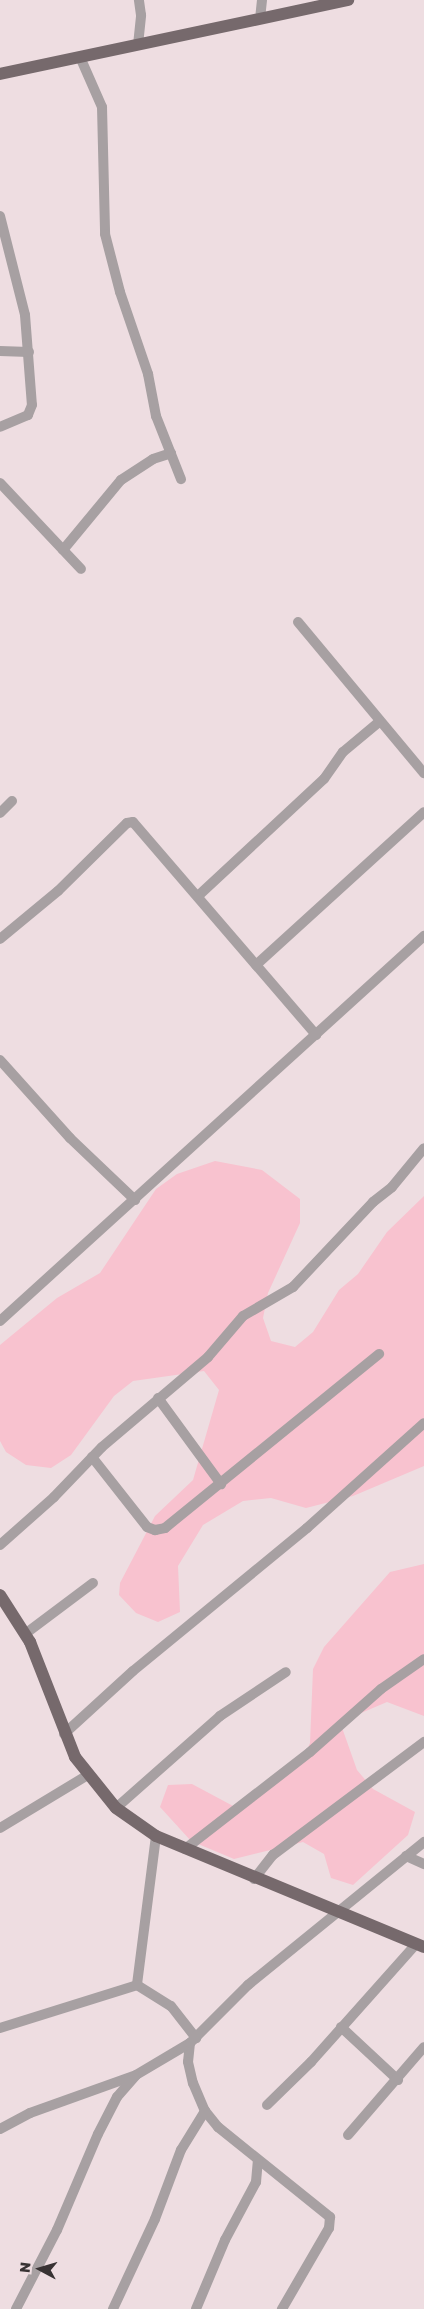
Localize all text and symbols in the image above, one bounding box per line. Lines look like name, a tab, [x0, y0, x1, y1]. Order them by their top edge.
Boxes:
north arrow	[15, 2244, 65, 2294]
text: N	[16, 2261, 34, 2274]

